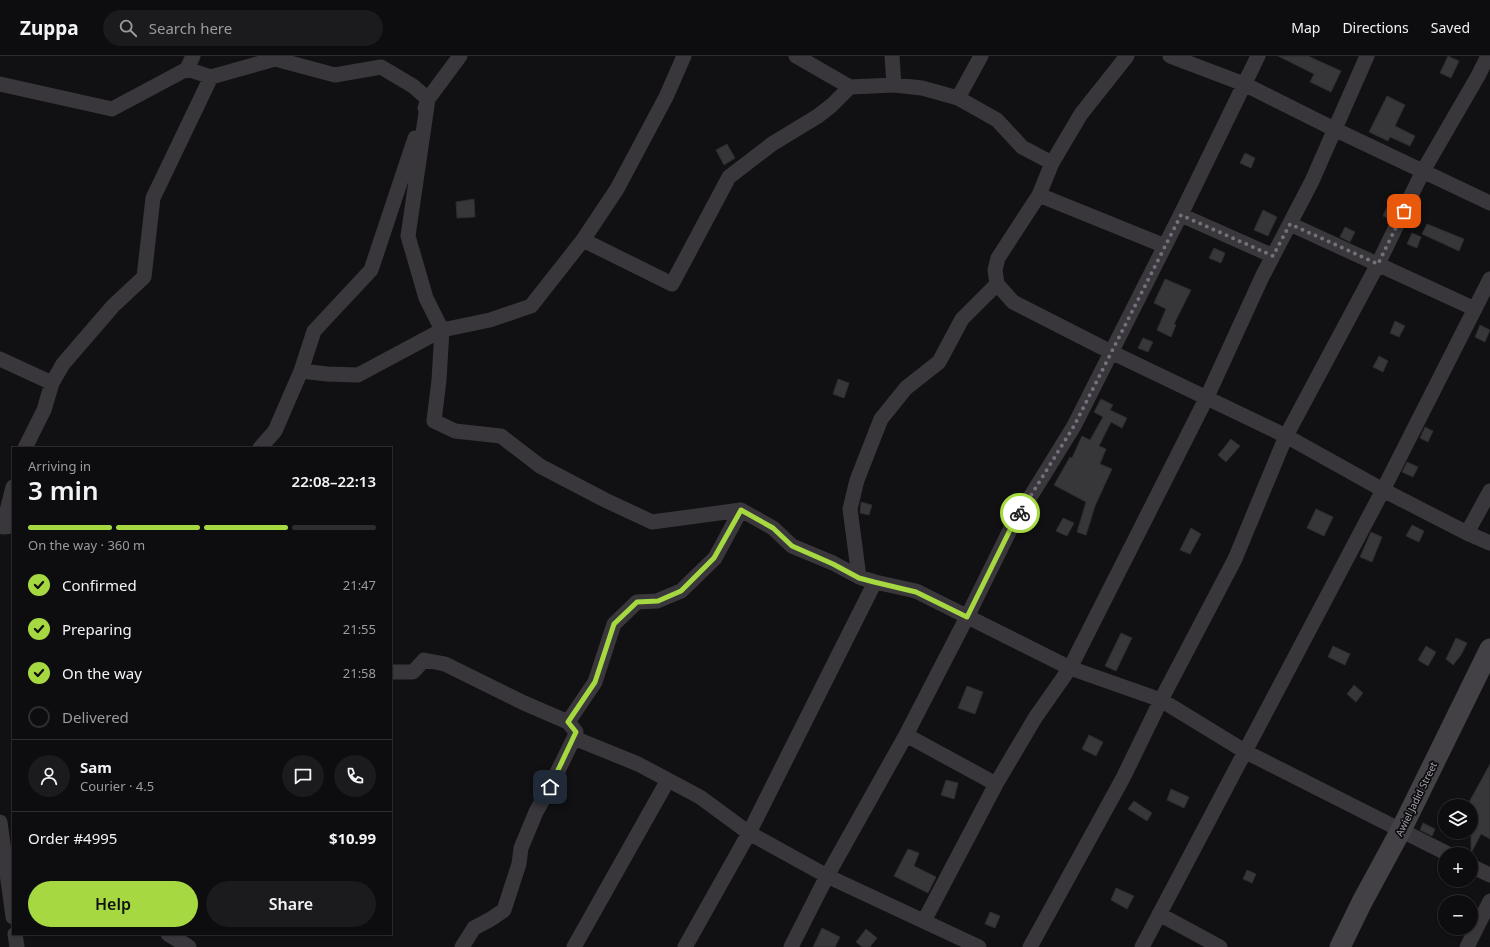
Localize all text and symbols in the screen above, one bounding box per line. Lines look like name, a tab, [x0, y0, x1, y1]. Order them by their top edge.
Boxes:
search box	[103, 10, 383, 46]
text: Zuppa	[20, 15, 79, 41]
icon: search	[117, 17, 139, 39]
text: Search here	[149, 18, 232, 38]
text: Map	[1291, 18, 1320, 37]
text: Directions	[1342, 18, 1409, 37]
text: Saved	[1431, 18, 1470, 37]
pin	[1387, 194, 1421, 228]
icon: bag	[1393, 200, 1415, 222]
text: Arriving in	[28, 457, 91, 475]
text: 22:08–22:13	[292, 471, 376, 491]
text: 3 min	[28, 472, 99, 508]
courier	[1000, 493, 1040, 533]
icon: bike	[1009, 502, 1031, 524]
text: On the way · 360 m	[28, 536, 145, 554]
icon: check	[28, 574, 50, 596]
text: Confirmed	[62, 575, 137, 595]
text: 21:47	[343, 576, 376, 594]
icon: check	[28, 618, 50, 640]
text: Preparing	[62, 619, 132, 639]
text: 21:55	[343, 620, 376, 638]
icon: check	[28, 662, 50, 684]
text: On the way	[62, 663, 142, 683]
text: 21:58	[343, 664, 376, 682]
text: Delivered	[62, 707, 129, 727]
button: person	[28, 755, 70, 797]
button: chat	[282, 755, 324, 797]
button: phone	[334, 755, 376, 797]
text: Sam	[80, 757, 112, 777]
street label: Awiel Jadid Street	[1392, 759, 1440, 839]
pin	[533, 770, 567, 804]
icon: home	[539, 776, 561, 798]
text: Courier · 4.5	[80, 777, 154, 795]
map controls	[1438, 799, 1478, 935]
button: layers	[1438, 799, 1478, 839]
text: Order #4995	[28, 828, 117, 848]
text: $10.99	[329, 828, 376, 848]
button: +	[1438, 847, 1478, 887]
button: Help	[28, 881, 198, 927]
button: Share	[206, 881, 376, 927]
button: −	[1438, 895, 1478, 935]

